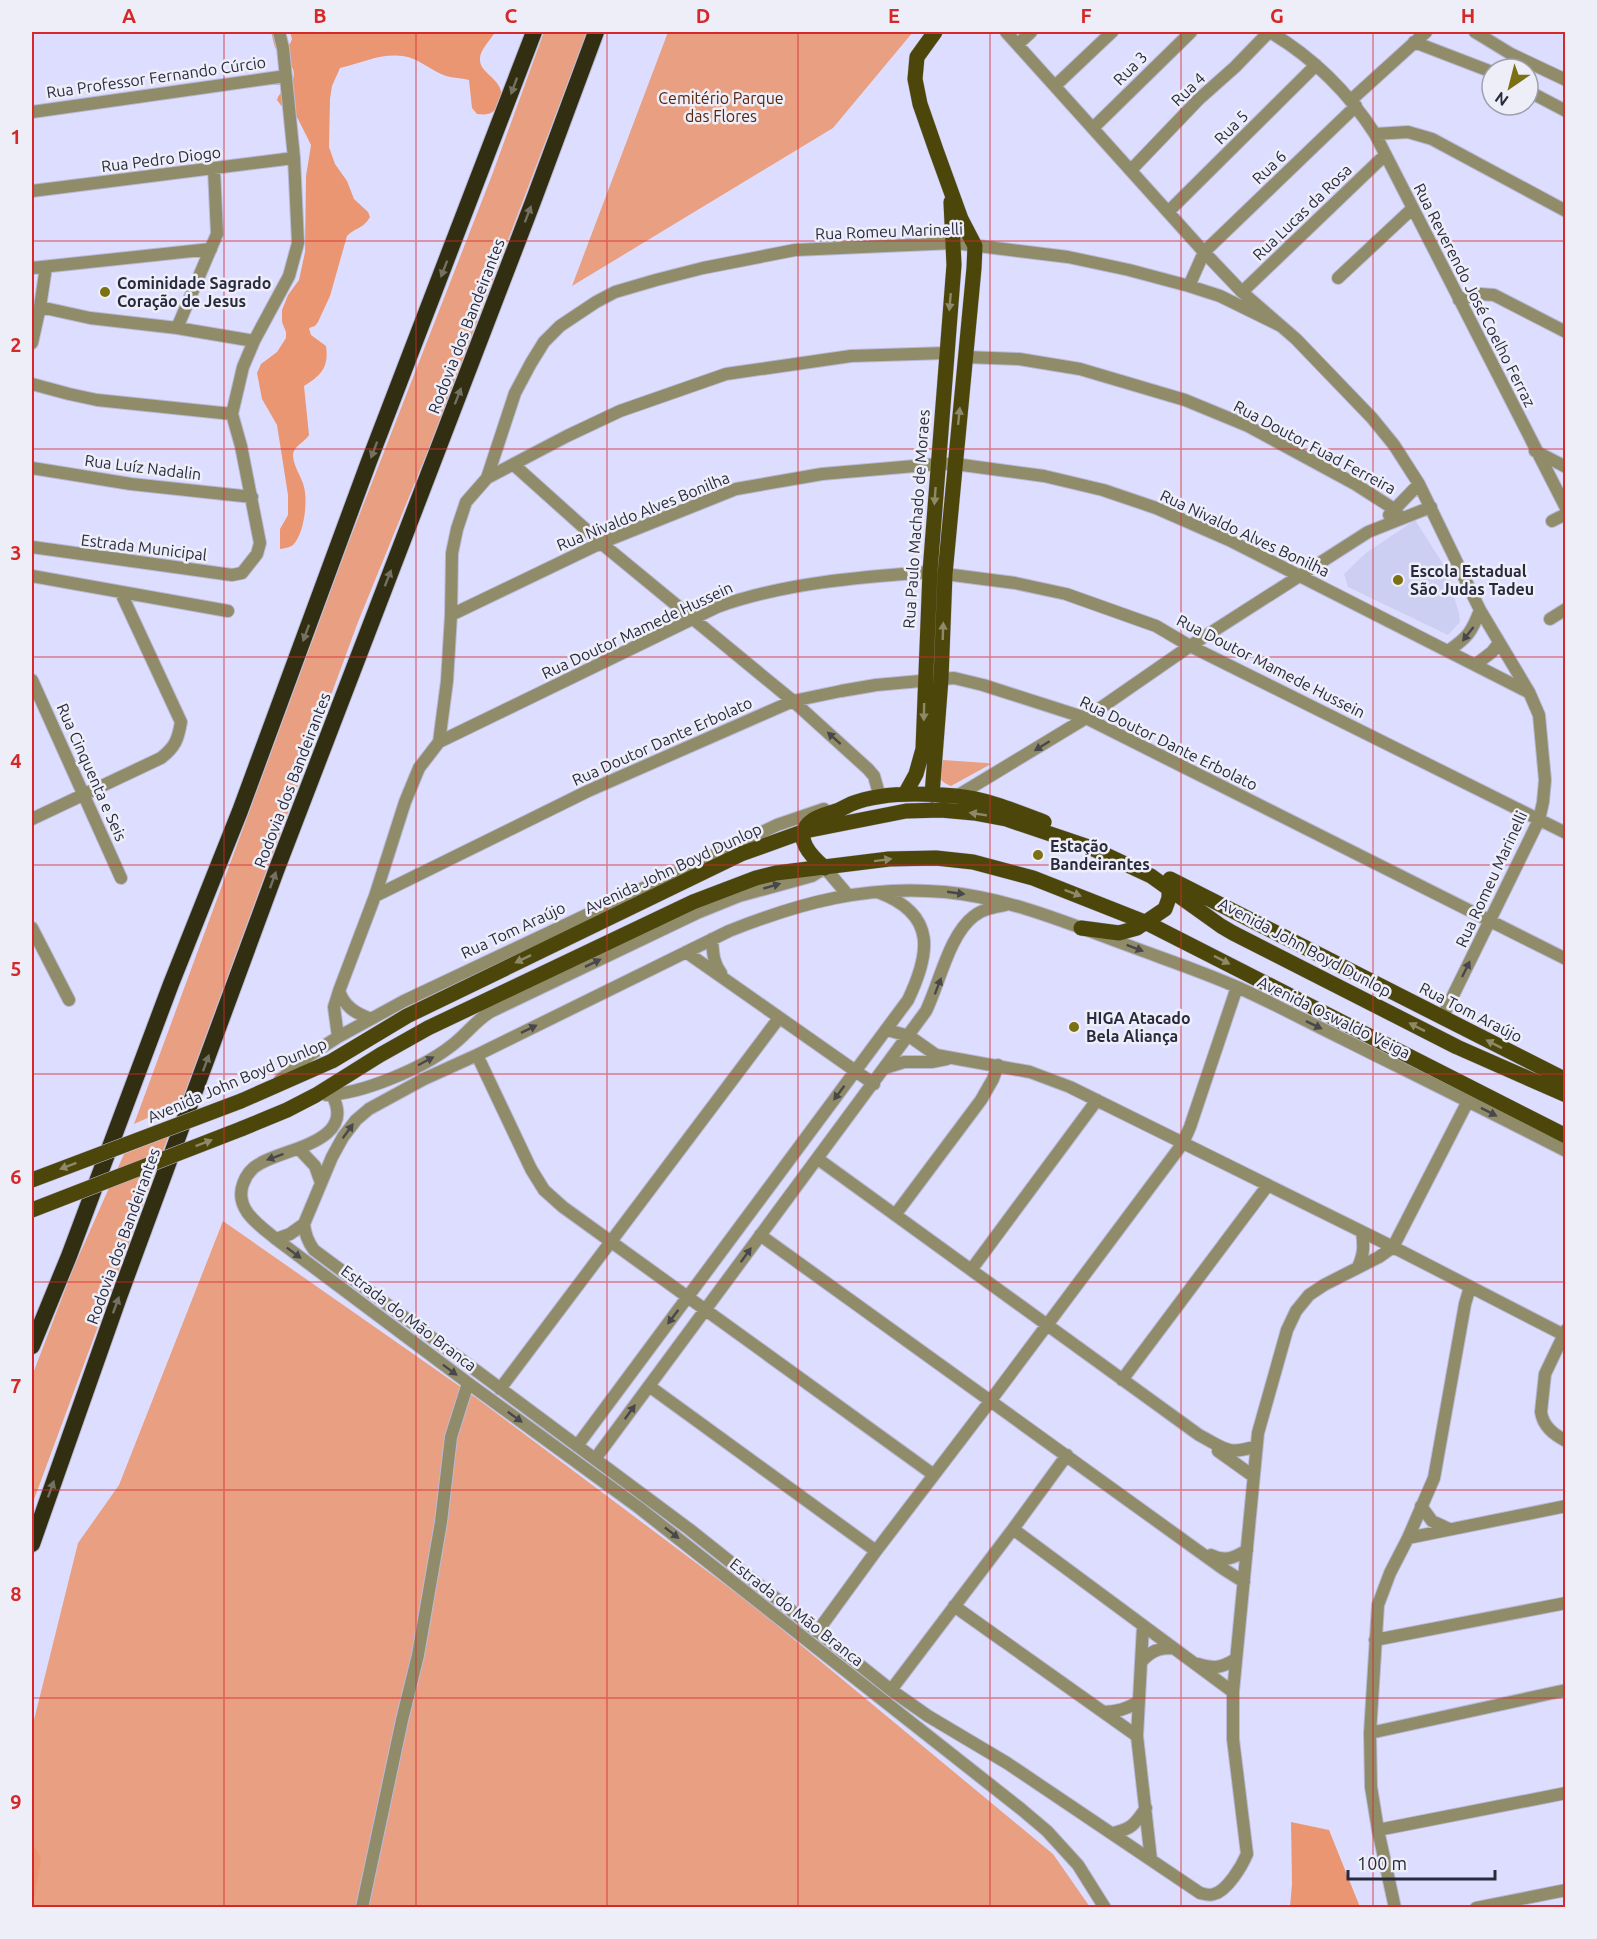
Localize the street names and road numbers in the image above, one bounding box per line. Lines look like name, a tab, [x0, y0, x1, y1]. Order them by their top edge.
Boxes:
street label: Rua 3	[1109, 47, 1151, 89]
street label: Rua Professor Fernando Cúrcio	[45, 53, 267, 101]
street label: Rua 4	[1167, 69, 1209, 109]
street label: Rua 5	[1210, 106, 1252, 148]
street label: Rua Pedro Diogo	[100, 143, 222, 175]
street label: Rua 6	[1248, 147, 1290, 187]
street label: Rua Lucas da Rosa	[1249, 160, 1355, 264]
street label: Rua Reverendo José Coelho Ferraz	[1411, 180, 1539, 410]
street label: Rua Romeu Marinelli	[815, 219, 963, 243]
street label: Rodovia dos Bandeirantes	[424, 236, 508, 416]
street label: Rua Doutor Fuad Ferreira	[1231, 397, 1399, 497]
street label: Rua Paulo Machado de Moraes	[899, 409, 933, 629]
street label: Rua Luíz Nadalin	[84, 451, 202, 483]
street label: Rua Nivaldo Alves Bonilha	[554, 468, 732, 554]
street label: Rua Nivaldo Alves Bonilha	[1157, 486, 1333, 580]
street label: Estrada Municipal	[80, 530, 208, 564]
street label: Rua Doutor Mamede Hussein	[539, 578, 735, 682]
street label: Rua Doutor Mamede Hussein	[1174, 611, 1368, 721]
street label: Rodovia dos Bandeirantes	[250, 690, 334, 870]
street label: Rua Doutor Dante Erbolato	[1077, 692, 1261, 794]
street label: Rua Doutor Dante Erbolato	[569, 693, 755, 789]
street label: Rua Cinquenta e Seis	[53, 700, 131, 844]
street label: Rua Romeu Marinelli	[1452, 808, 1530, 950]
street label: Avenida John Boyd Dunlop	[582, 819, 764, 917]
street label: Avenida John Boyd Dunlop	[1216, 894, 1394, 1000]
street label: Rua Tom Araújo	[458, 898, 568, 962]
street label: Avenida Oswaldo Veiga	[1255, 972, 1413, 1062]
street label: Rua Tom Araújo	[1417, 978, 1525, 1046]
street label: Avenida John Boyd Dunlop	[145, 1034, 329, 1126]
street label: Rodovia dos Bandeirantes	[83, 1146, 163, 1326]
street label: Estrada do Mão Branca	[338, 1261, 480, 1375]
street label: Estrada do Mão Branca	[727, 1554, 867, 1670]

